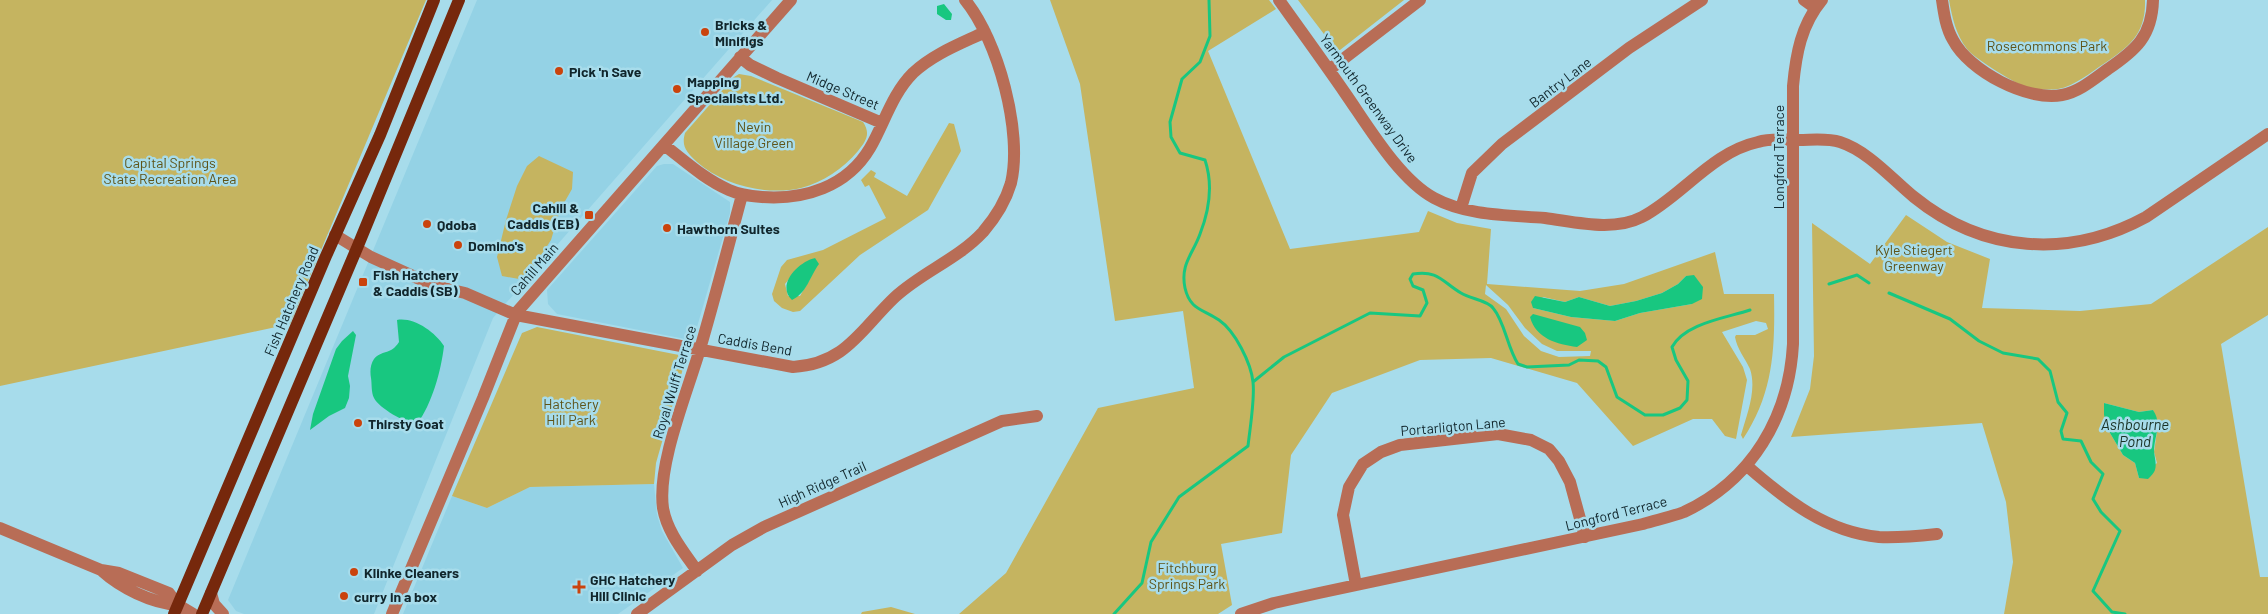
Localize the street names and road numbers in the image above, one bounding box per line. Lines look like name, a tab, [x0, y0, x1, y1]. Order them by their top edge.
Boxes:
street label: Yarmouth Greenway Drive	[1317, 30, 1421, 166]
street label: Bantry Lane	[1526, 53, 1594, 111]
street label: Midge Street	[804, 67, 882, 113]
street label: Longford Terrace	[1770, 105, 1787, 209]
street label: Cahill Main	[507, 239, 561, 299]
street label: Fish Hatchery Road	[260, 244, 322, 358]
street label: Royal Wulff Terrace	[649, 323, 699, 441]
street label: Caddis Bend	[716, 329, 794, 359]
street label: Portarligton Lane	[1400, 413, 1506, 439]
street label: High Ridge Trail	[775, 457, 869, 511]
street label: Longford Terrace	[1563, 492, 1669, 534]

